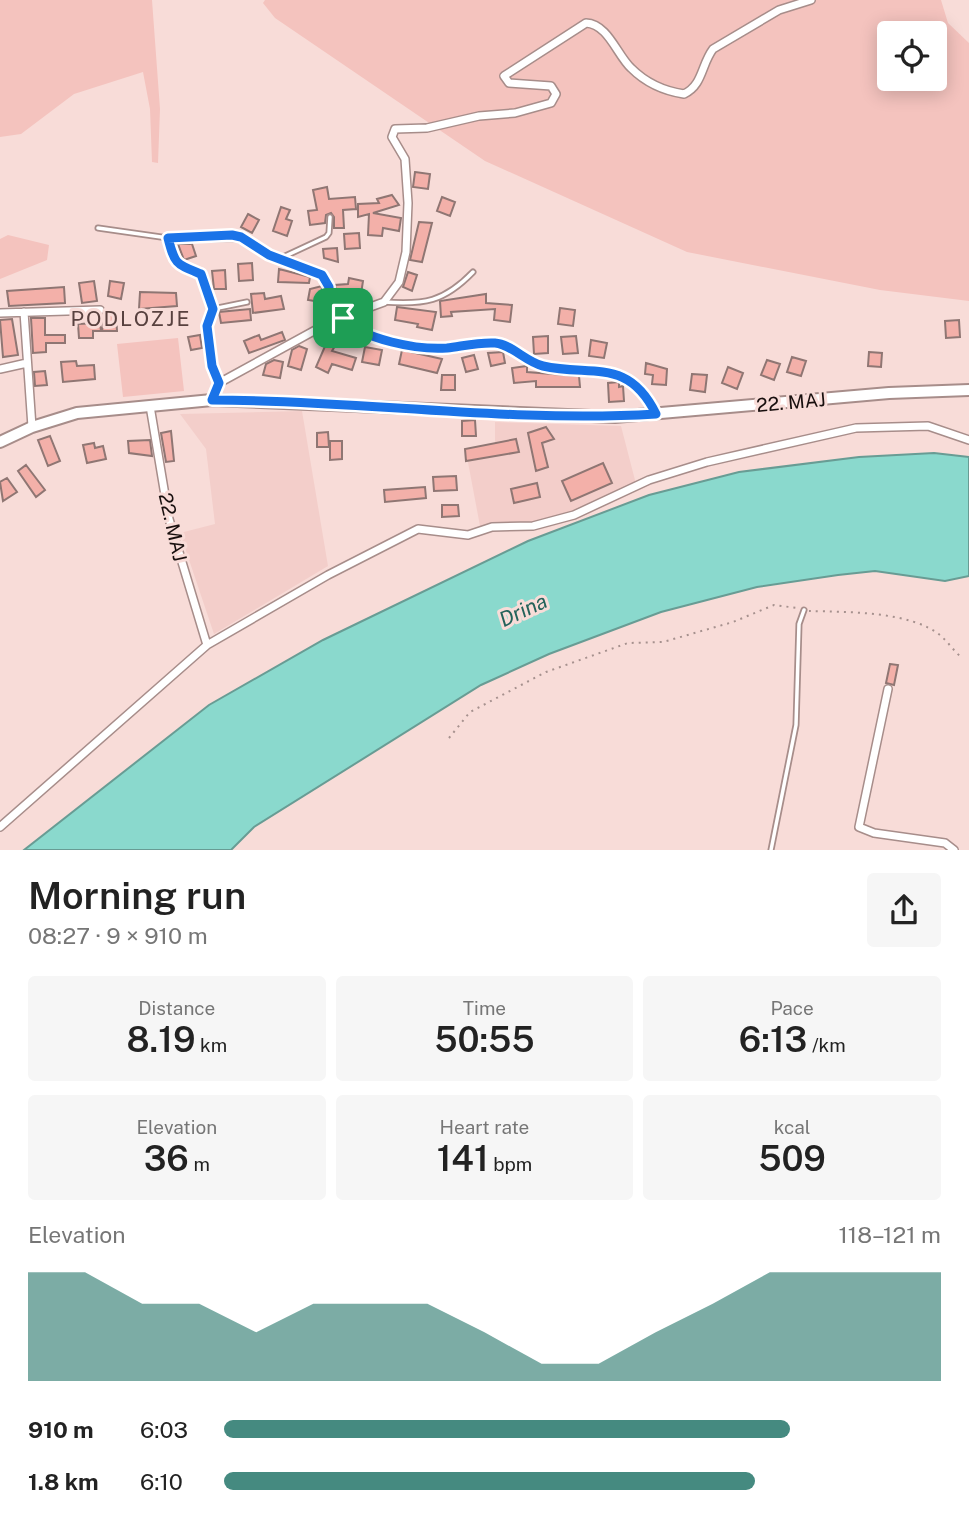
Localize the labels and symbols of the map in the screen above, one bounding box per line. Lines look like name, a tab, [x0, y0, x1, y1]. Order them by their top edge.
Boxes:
pin	[313, 288, 373, 348]
district label: PODLOZJE	[71, 306, 191, 331]
street label: 22. MAJ	[756, 388, 826, 416]
street label: 22. MAJ	[154, 491, 192, 563]
water label: Drina	[495, 588, 551, 632]

